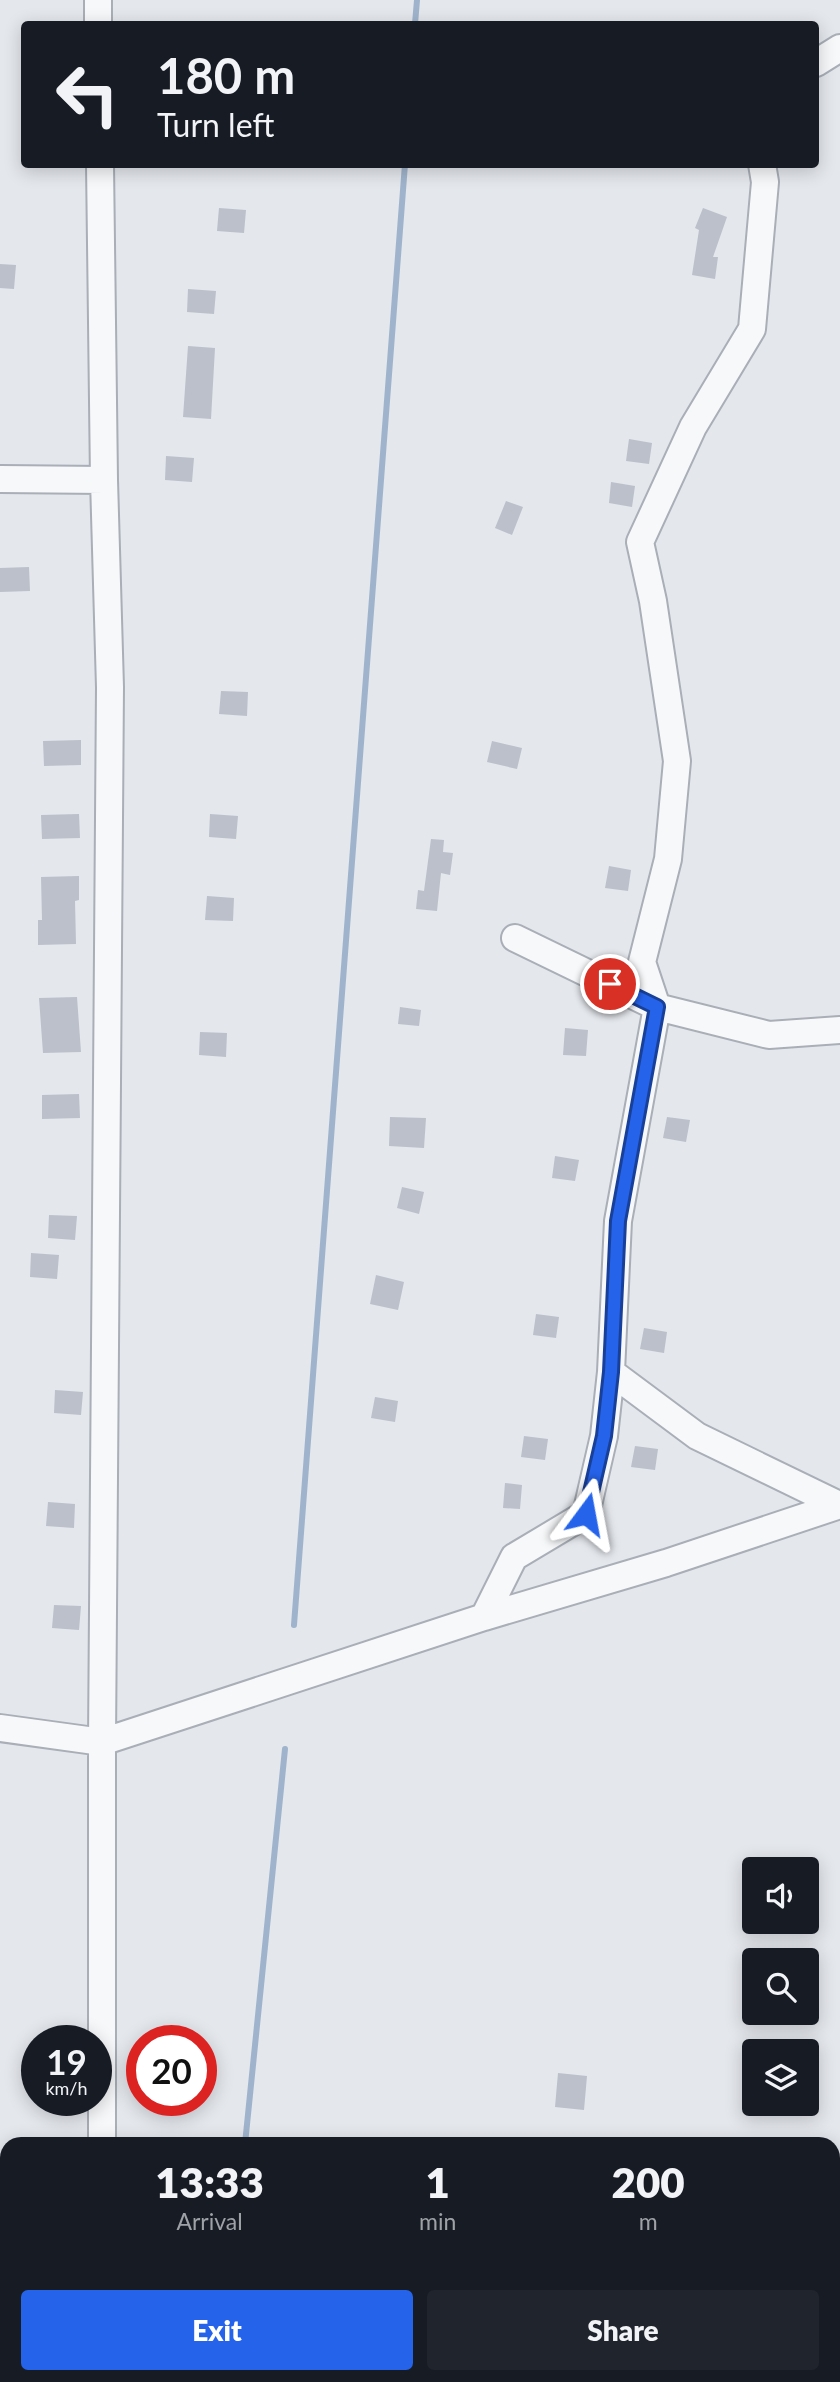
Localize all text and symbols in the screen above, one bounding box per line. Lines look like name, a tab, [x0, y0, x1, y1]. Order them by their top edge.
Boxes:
text: 180 m	[157, 46, 295, 104]
icon: left	[42, 49, 133, 140]
text: Turn left	[157, 105, 274, 144]
pin	[580, 954, 640, 1014]
icon: arrive	[591, 965, 629, 1003]
position arrow	[549, 1477, 623, 1551]
map controls	[742, 1857, 819, 2116]
button: sound	[742, 1857, 819, 1934]
button: search	[742, 1948, 819, 2025]
speed limit sign: 20	[126, 2025, 217, 2116]
button: layers	[742, 2039, 819, 2116]
text: 19	[46, 2040, 87, 2082]
text: km/h	[45, 2077, 88, 2099]
text: 13:33	[155, 2157, 264, 2207]
text: 1	[426, 2157, 450, 2207]
text: 200	[612, 2157, 685, 2207]
text: Arrival	[176, 2207, 243, 2235]
text: min	[419, 2207, 456, 2235]
text: m	[639, 2207, 658, 2235]
button: Exit	[21, 2290, 413, 2370]
button: Share	[427, 2290, 819, 2370]

